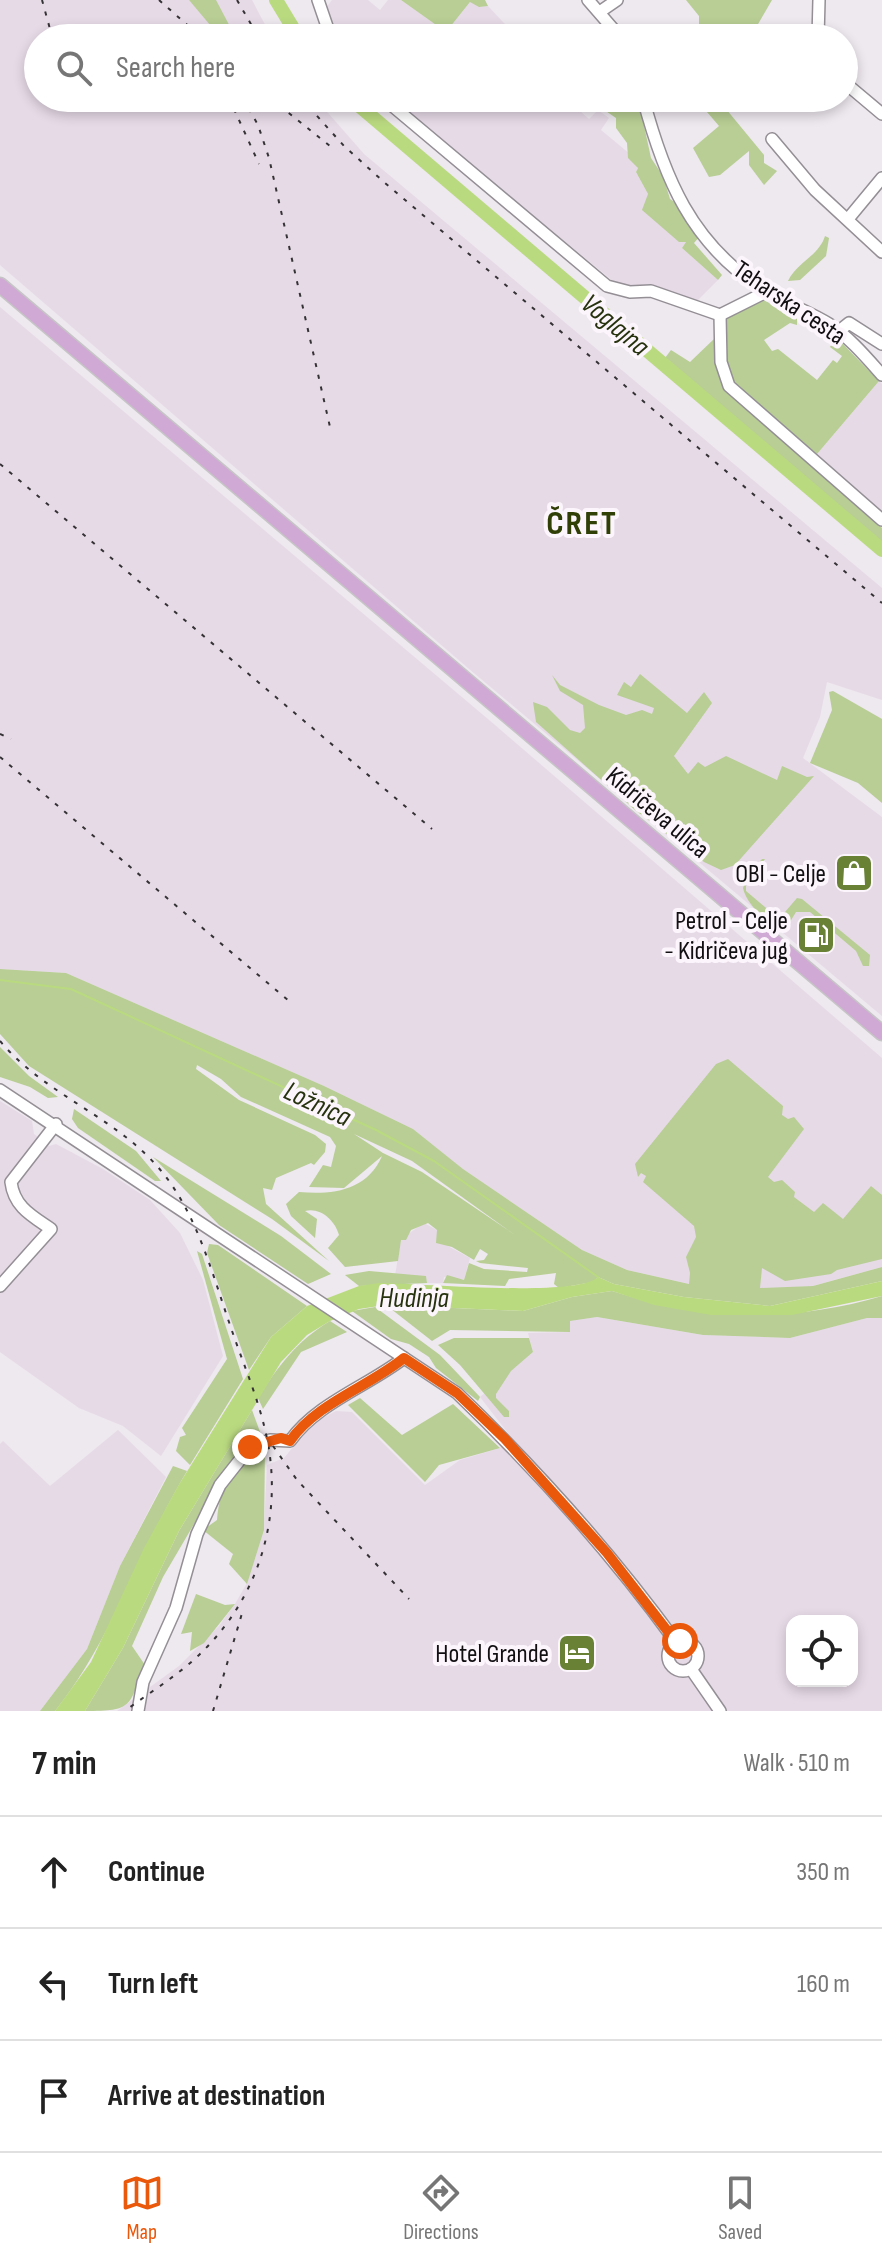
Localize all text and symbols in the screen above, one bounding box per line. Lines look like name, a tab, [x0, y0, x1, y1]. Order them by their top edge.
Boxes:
search box	[24, 24, 858, 112]
icon: search	[52, 46, 96, 90]
text: Search here	[116, 50, 235, 86]
street label: Teharska cesta	[727, 254, 851, 352]
water label: Voglajna	[574, 287, 656, 363]
district label: ČRET	[546, 503, 618, 544]
street label: Kidričeva ulica	[599, 761, 715, 865]
shop icon: OBI - Celje	[833, 852, 875, 894]
place label: OBI - Celje	[735, 859, 826, 890]
place label: Petrol - Celje - Kidričeva jug	[664, 906, 788, 967]
fuel station icon: Petrol - Celje - Kidričeva jug	[795, 914, 837, 956]
water label: Ložnica	[279, 1075, 357, 1134]
water label: Hudinja	[379, 1282, 450, 1315]
route end	[232, 1429, 268, 1465]
map controls	[786, 1615, 858, 1687]
button: locate	[786, 1615, 858, 1687]
route start	[662, 1623, 698, 1659]
hotel icon: Hotel Grande	[556, 1632, 598, 1674]
place label: Hotel Grande	[435, 1639, 549, 1670]
text: 7 min	[32, 1743, 97, 1784]
text: Walk · 510 m	[744, 1748, 850, 1779]
icon: ahead	[32, 1850, 76, 1894]
text: Continue	[108, 1854, 205, 1890]
text: 350 m	[796, 1857, 850, 1888]
icon: left	[32, 1962, 76, 2006]
text: Turn left	[108, 1966, 198, 2002]
text: 160 m	[797, 1969, 850, 2000]
icon: arrive	[32, 2074, 76, 2118]
text: Arrive at destination	[108, 2078, 325, 2114]
tab: Map	[120, 2171, 164, 2246]
tab: Directions	[403, 2171, 479, 2246]
tab: Saved	[718, 2171, 762, 2246]

